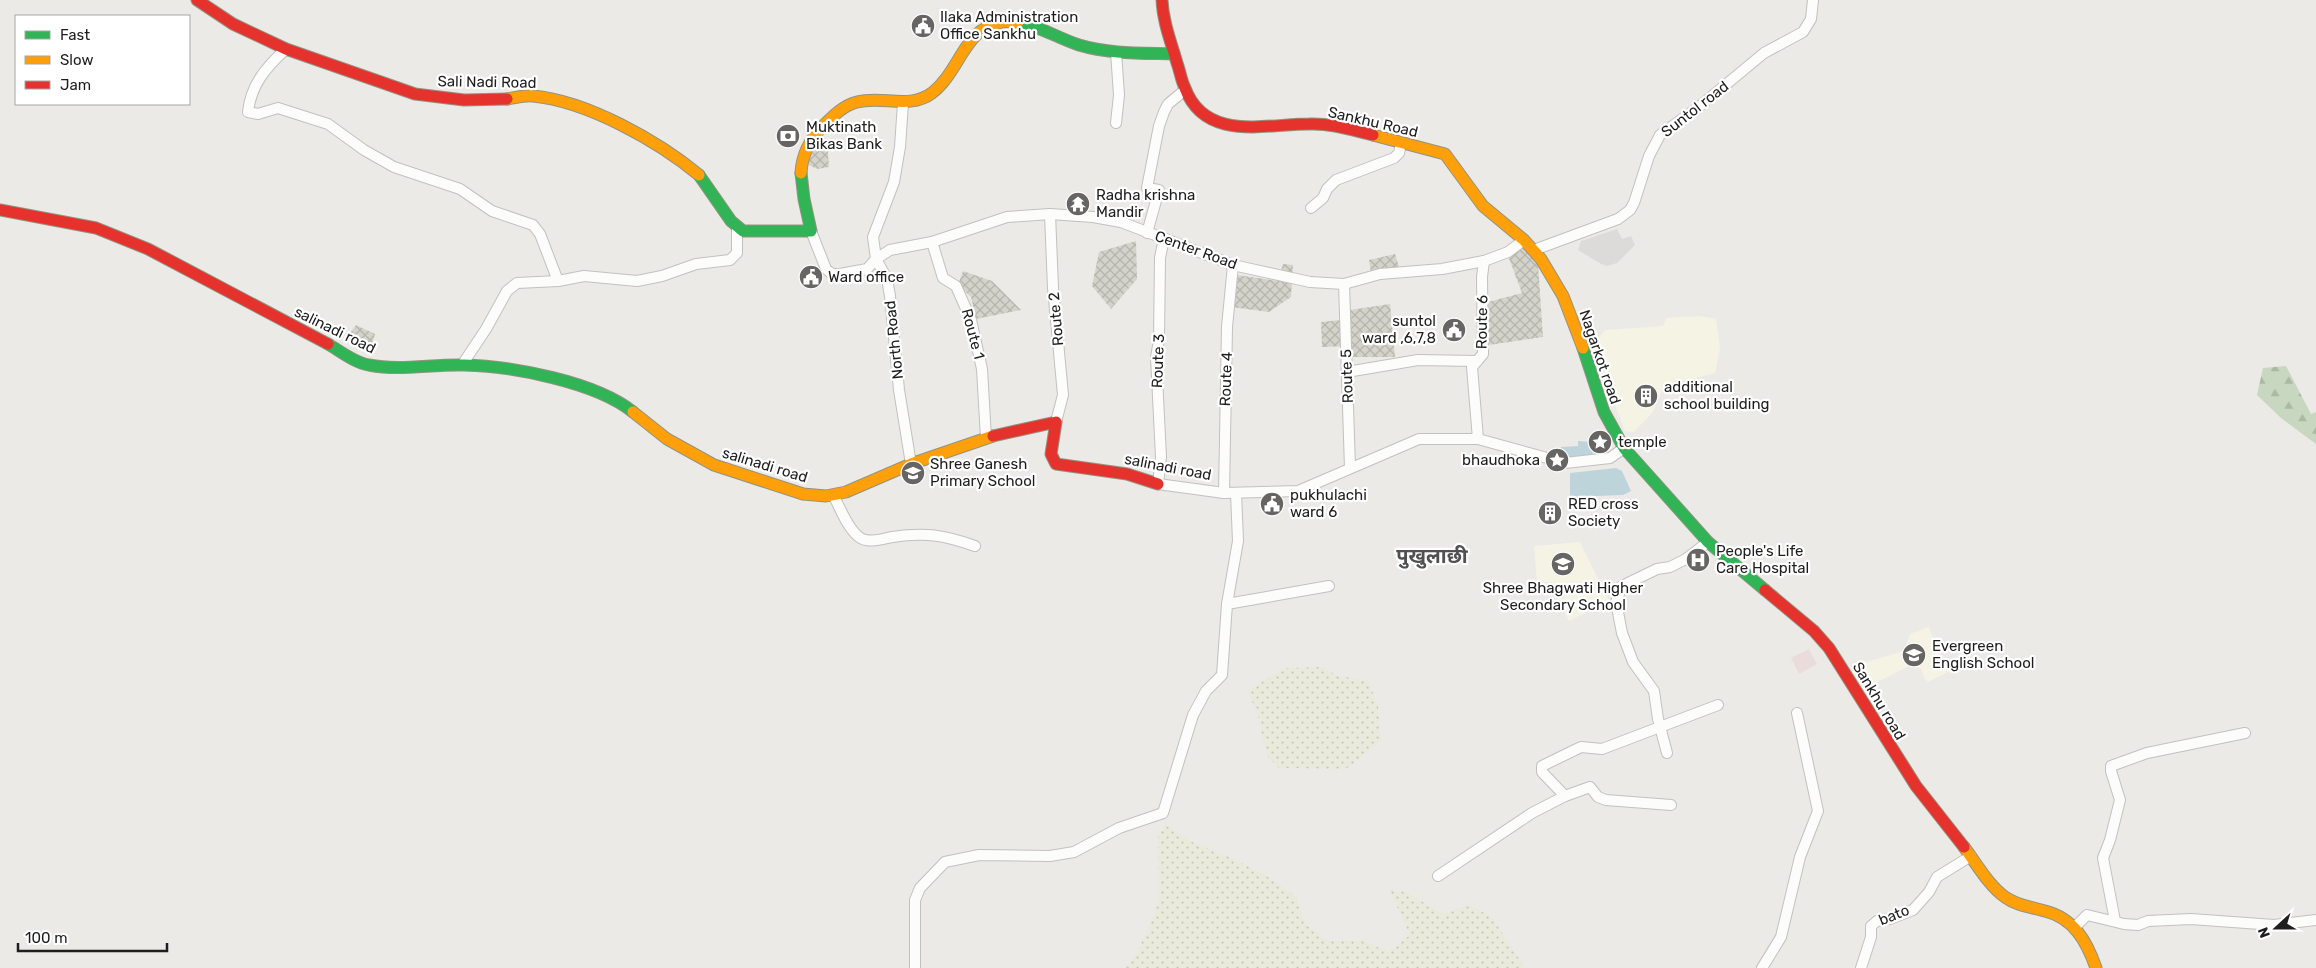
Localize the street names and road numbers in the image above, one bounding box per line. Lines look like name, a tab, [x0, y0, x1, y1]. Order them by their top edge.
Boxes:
street label: Sali Nadi Road	[437, 72, 537, 92]
street label: Suntol road	[1658, 77, 1732, 141]
street label: Sankhu Road	[1326, 103, 1420, 141]
street label: Center Road	[1152, 227, 1240, 273]
street label: Route 2	[1045, 291, 1067, 347]
street label: Route 6	[1473, 295, 1491, 349]
street label: North Road	[881, 300, 907, 380]
street label: salinadi road	[291, 303, 379, 357]
street label: Route 1	[958, 307, 988, 361]
street label: Nagarkot road	[1575, 308, 1625, 406]
street label: Route 3	[1148, 334, 1168, 388]
street label: Route 5	[1337, 349, 1357, 403]
street label: Route 4	[1216, 351, 1236, 407]
street label: salinadi road	[720, 444, 810, 486]
street label: salinadi road	[1123, 450, 1213, 484]
street label: Sankhu road	[1849, 659, 1909, 743]
street label: bato	[1876, 901, 1912, 929]

